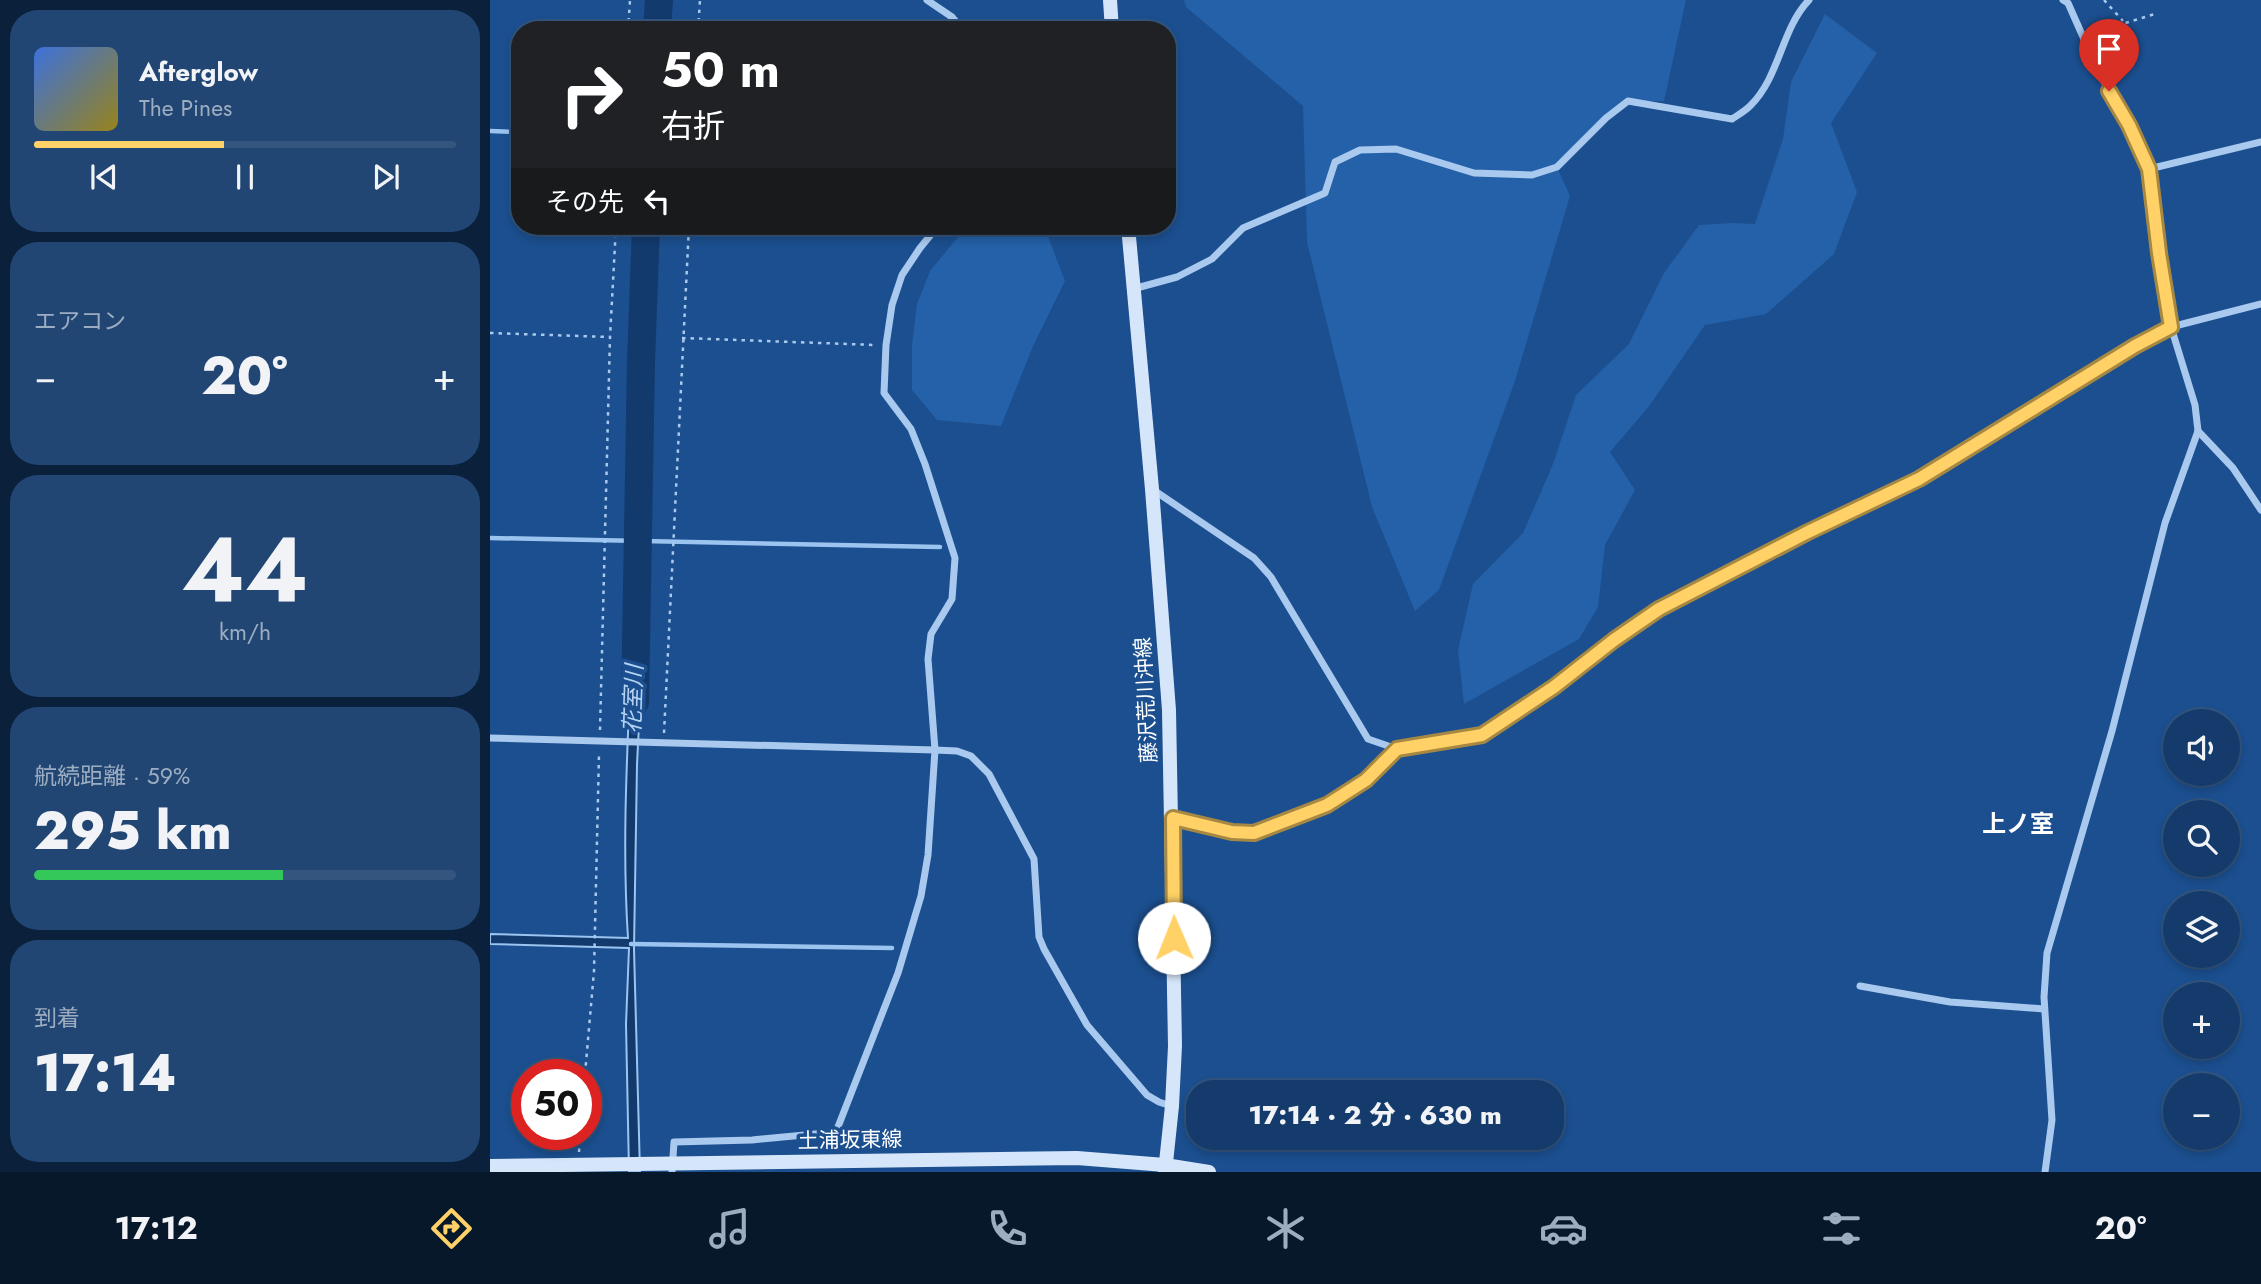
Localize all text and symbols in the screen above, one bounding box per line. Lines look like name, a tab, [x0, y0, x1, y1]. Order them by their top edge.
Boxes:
pin	[2079, 19, 2139, 91]
icon: arrive	[2090, 30, 2128, 68]
text: 50 m	[661, 35, 780, 105]
icon: right	[546, 49, 637, 140]
text: Afterglow	[139, 53, 258, 91]
text: The Pines	[139, 91, 232, 125]
text: 右折	[661, 103, 725, 149]
icon: previous	[85, 158, 123, 196]
icon: pause	[226, 158, 264, 196]
icon: next	[367, 158, 405, 196]
icon: left	[638, 182, 676, 220]
text: その先	[546, 183, 624, 221]
text: エアコン	[34, 304, 126, 338]
text: 20°	[201, 338, 288, 414]
text: −	[34, 349, 56, 404]
text: +	[433, 349, 456, 404]
text: 44	[181, 504, 309, 635]
text: km/h	[219, 615, 271, 649]
street label: 藤沢荒川沖線	[1128, 636, 1164, 764]
water label: 花室川	[615, 661, 651, 734]
map controls	[2163, 709, 2240, 1150]
button: sound	[2163, 709, 2240, 786]
text: 航続距離 · 59%	[34, 759, 190, 793]
text: 295 km	[34, 793, 232, 869]
button: search	[2163, 800, 2240, 877]
district label: 上ノ室	[1982, 806, 2054, 841]
button: layers	[2163, 891, 2240, 968]
position arrow	[1137, 901, 1211, 975]
button: +	[2163, 982, 2240, 1059]
text: 到着	[34, 1001, 80, 1035]
text: 17:14	[34, 1035, 177, 1111]
speed limit sign: 50	[511, 1059, 602, 1150]
button: −	[2163, 1073, 2240, 1150]
text: 17:14 · 2 分 · 630 m	[1248, 1096, 1502, 1134]
street label: 土浦坂東線	[797, 1124, 903, 1156]
icon: directions	[427, 1204, 476, 1253]
icon: music	[705, 1204, 754, 1253]
icon: phone	[983, 1204, 1032, 1253]
icon: climate	[1261, 1204, 1310, 1253]
icon: car	[1539, 1204, 1588, 1253]
icon: filters	[1817, 1204, 1866, 1253]
text: 17:12	[115, 1205, 198, 1251]
text: 20°	[2095, 1205, 2146, 1251]

